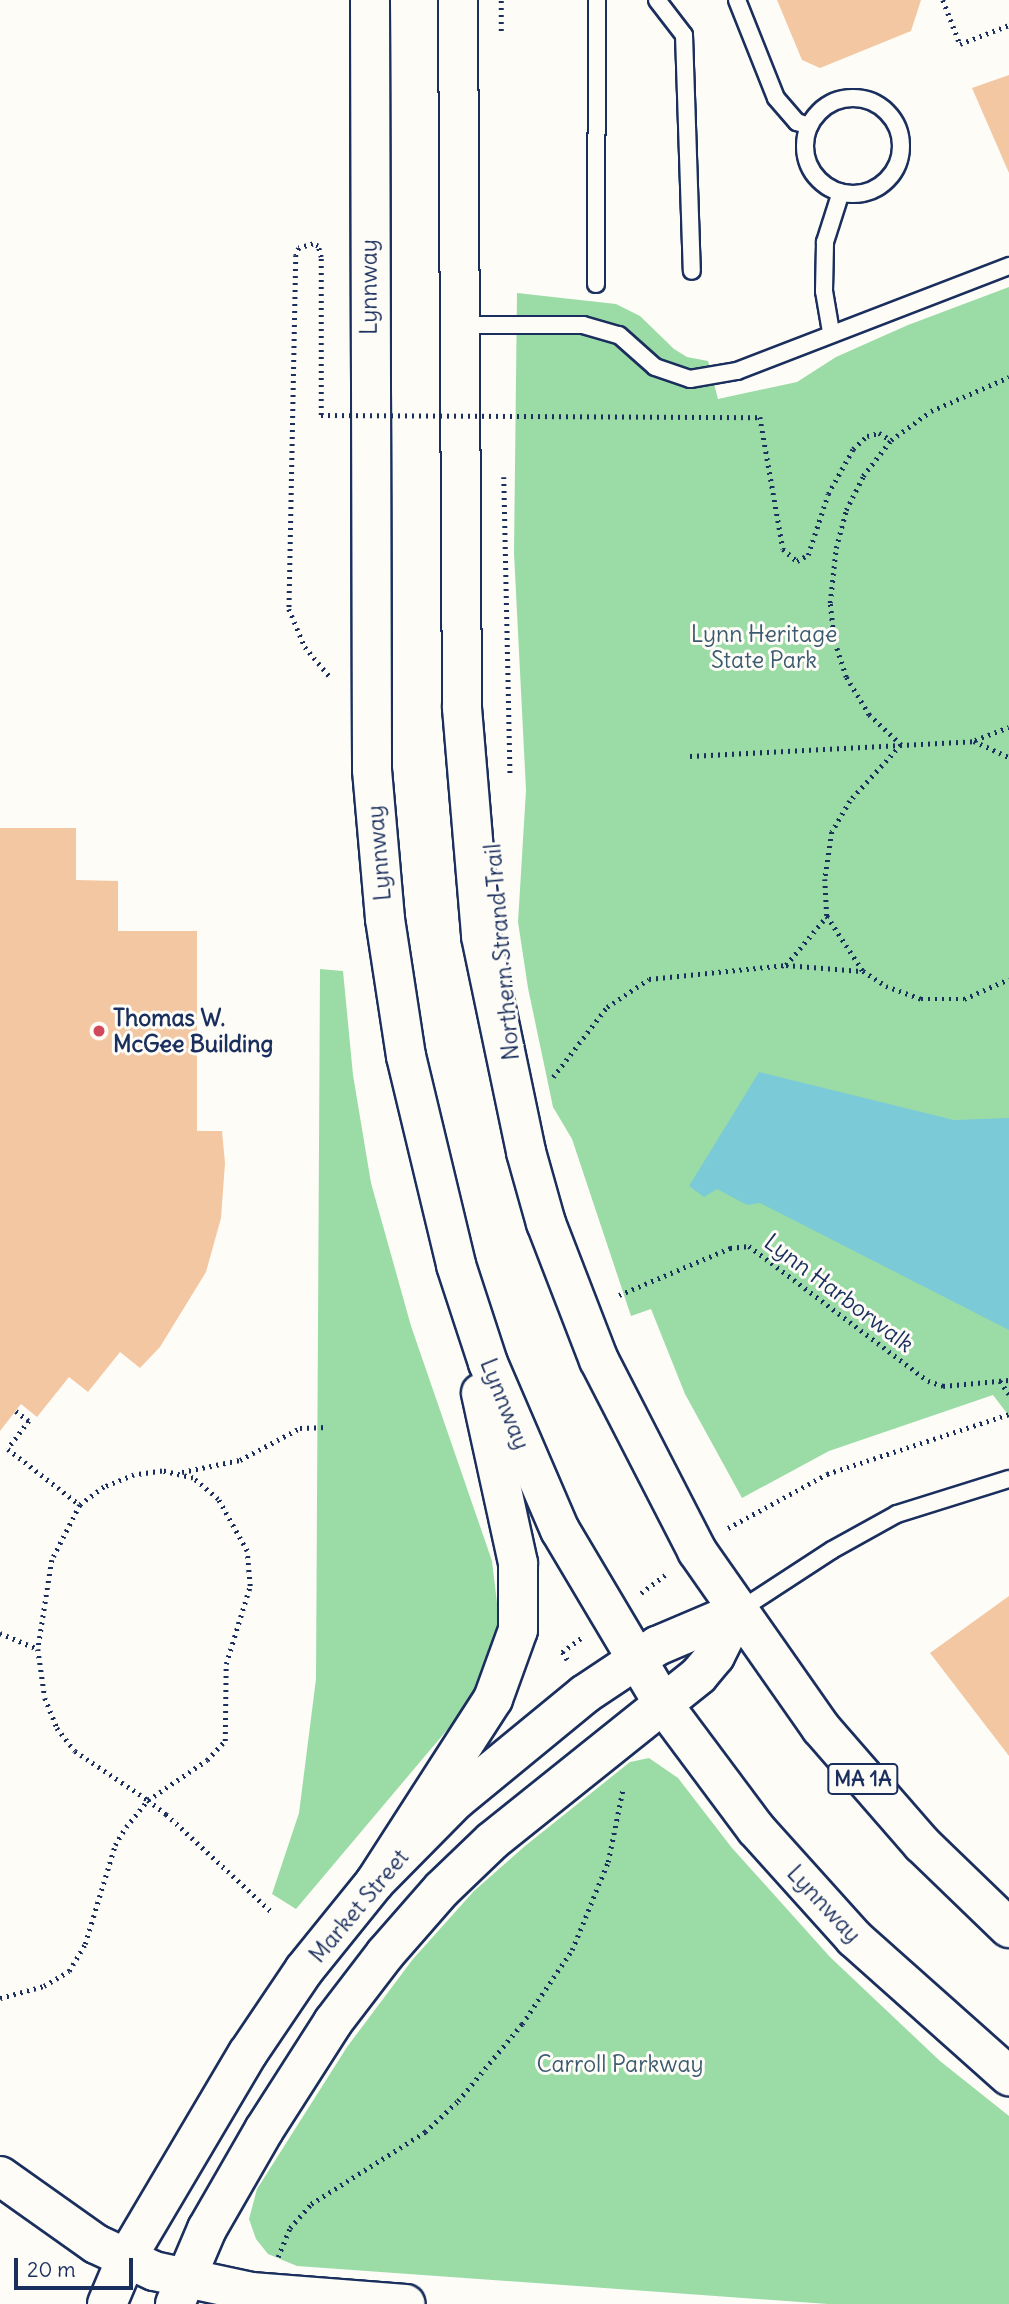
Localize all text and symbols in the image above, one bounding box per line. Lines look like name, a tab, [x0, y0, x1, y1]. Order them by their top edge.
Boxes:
street label: Lynnway	[355, 239, 383, 335]
park label: Lynn Heritage State Park	[691, 620, 837, 674]
street label: Lynnway	[361, 804, 397, 902]
street label: Northern Strand Trail	[479, 843, 525, 1061]
place label: Thomas W. McGee Building	[113, 1004, 273, 1058]
marker: Thomas W. McGee Building	[91, 1023, 107, 1039]
street label: Lynn Harborwalk	[759, 1228, 919, 1358]
street label: Lynnway	[474, 1354, 536, 1454]
road number: MA 1A	[826, 1762, 900, 1796]
street label: Market Street	[304, 1844, 414, 1968]
street label: Lynnway	[781, 1860, 867, 1948]
park label: Carroll Parkway	[536, 2050, 704, 2078]
scale bar	[18, 2244, 136, 2288]
text: 20 m	[27, 2256, 76, 2283]

